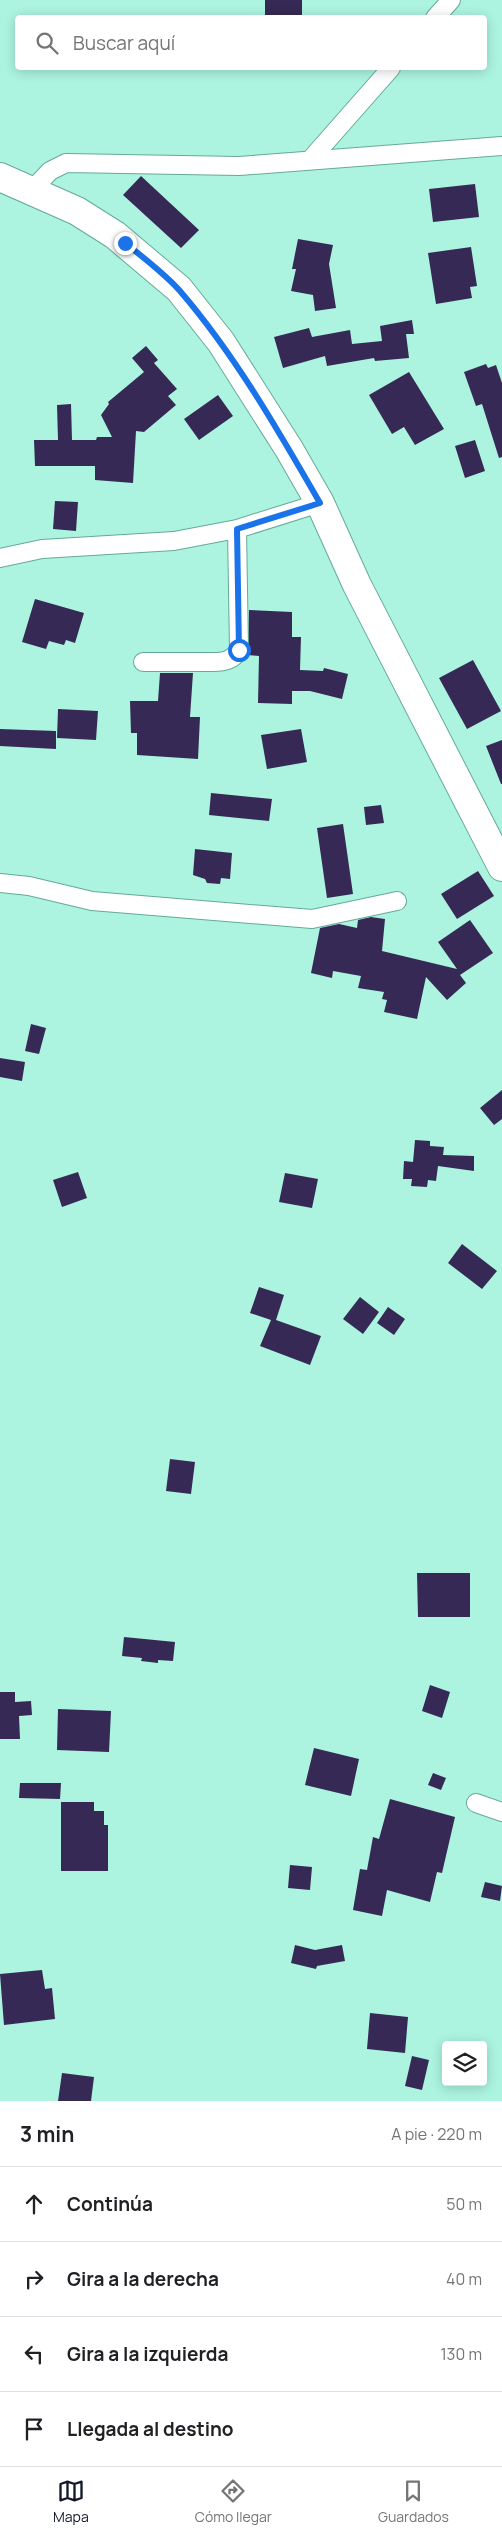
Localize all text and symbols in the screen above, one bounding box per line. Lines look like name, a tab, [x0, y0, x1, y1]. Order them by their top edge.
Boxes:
search box	[15, 15, 487, 70]
icon: search	[33, 29, 61, 57]
text: Buscar aquí	[73, 30, 175, 56]
route end	[114, 232, 137, 255]
route start	[228, 639, 251, 662]
map controls	[442, 2041, 487, 2086]
button: layers	[442, 2041, 487, 2086]
text: 3 min	[20, 2120, 74, 2148]
text: A pie · 220 m	[391, 2123, 482, 2145]
icon: ahead	[20, 2190, 48, 2218]
text: Continúa	[67, 2191, 153, 2217]
text: 50 m	[446, 2193, 482, 2215]
icon: right	[20, 2265, 48, 2293]
text: Gira a la derecha	[67, 2266, 219, 2292]
text: 40 m	[446, 2268, 482, 2290]
icon: left	[20, 2340, 48, 2368]
text: Gira a la izquierda	[67, 2341, 228, 2367]
text: 130 m	[440, 2343, 482, 2365]
icon: arrive	[20, 2415, 48, 2443]
text: Llegada al destino	[67, 2416, 234, 2442]
tab: Mapa	[53, 2477, 89, 2526]
tab: Cómo llegar	[195, 2477, 272, 2526]
tab: Guardados	[378, 2477, 449, 2526]

